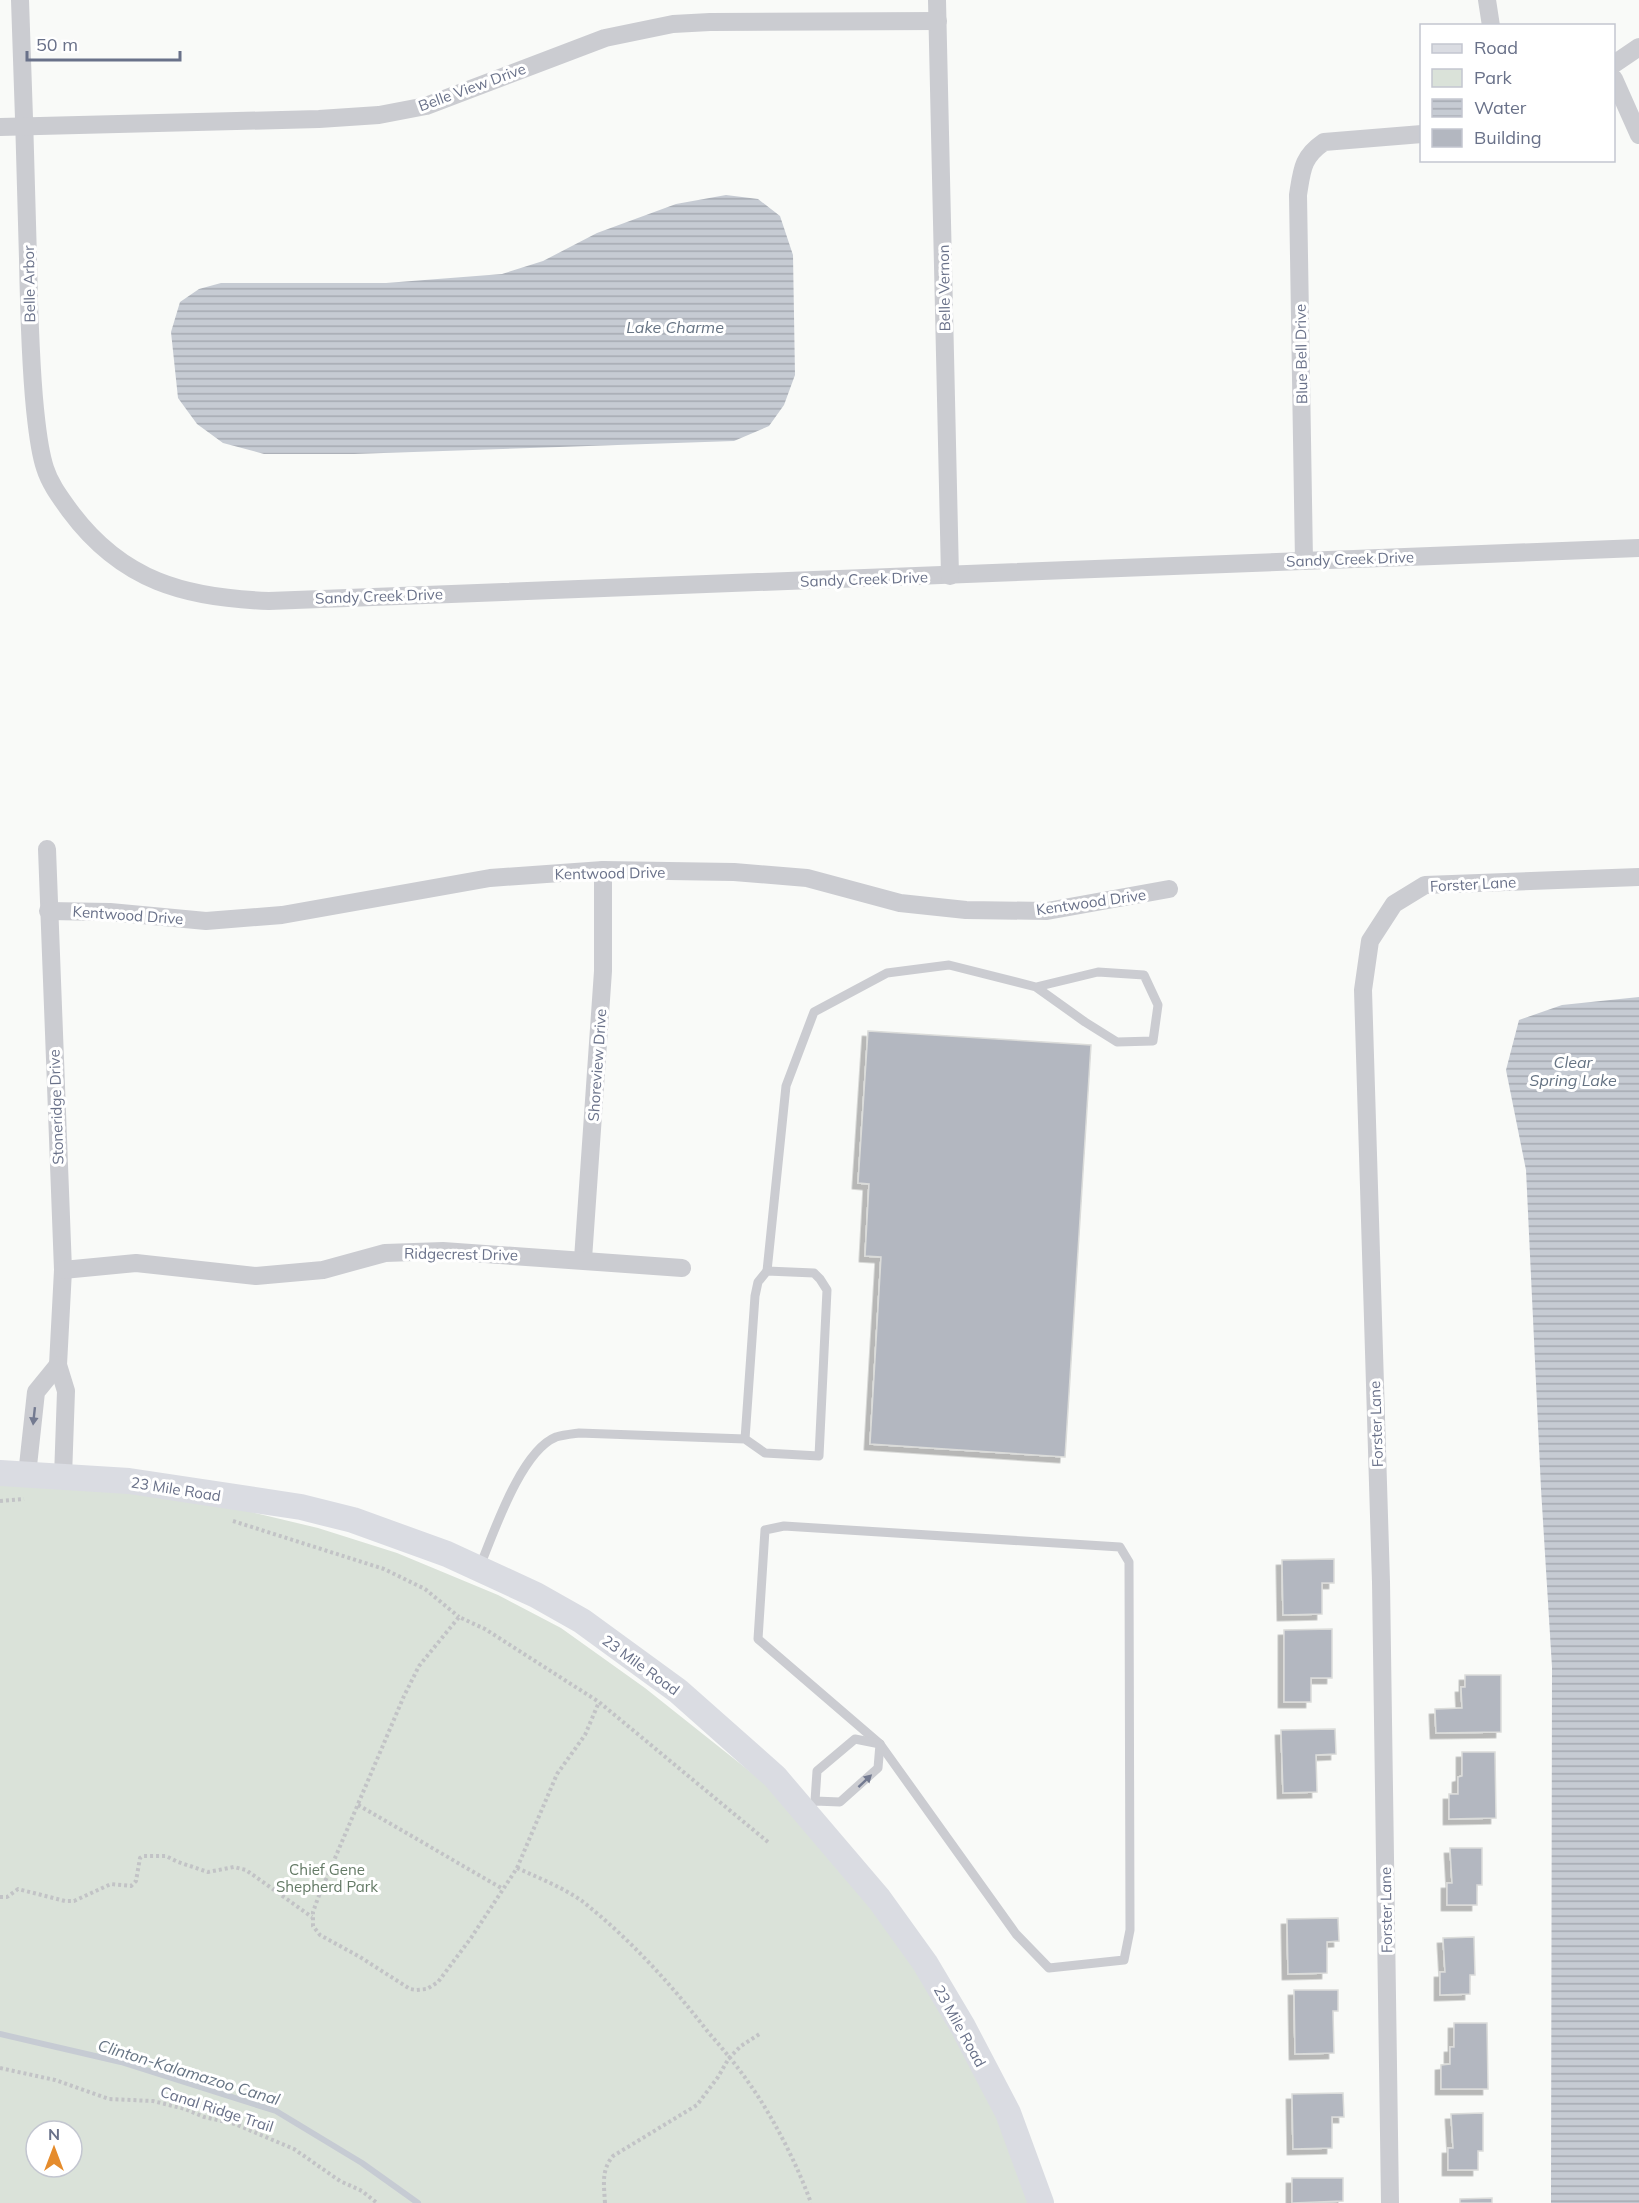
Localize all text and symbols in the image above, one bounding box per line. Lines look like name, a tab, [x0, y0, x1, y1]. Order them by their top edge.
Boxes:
scale bar	[27, 24, 180, 62]
legend	[1420, 24, 1615, 162]
text: 50 m	[36, 33, 78, 56]
text: Road	[1474, 36, 1518, 59]
street label: Belle View Drive	[416, 59, 528, 115]
text: Park	[1474, 66, 1513, 89]
text: Water	[1474, 96, 1527, 119]
text: Building	[1474, 126, 1542, 149]
street label: Belle Vernon	[934, 244, 954, 332]
street label: Belle Arbor	[19, 245, 39, 323]
street label: Blue Bell Drive	[1291, 304, 1311, 404]
water label: Lake Charme	[626, 317, 724, 337]
street label: Sandy Creek Drive	[1286, 547, 1414, 571]
street label: Sandy Creek Drive	[800, 567, 928, 591]
street label: Sandy Creek Drive	[315, 584, 443, 608]
street label: Kentwood Drive	[554, 863, 666, 883]
street label: Forster Lane	[1429, 872, 1517, 896]
street label: Kentwood Drive	[1035, 885, 1147, 919]
street label: Kentwood Drive	[72, 902, 184, 928]
street label: Shoreview Drive	[584, 1008, 610, 1122]
street label: Stoneridge Drive	[44, 1049, 68, 1165]
water label: Clear Spring Lake	[1529, 1052, 1617, 1090]
street label: Ridgecrest Drive	[404, 1244, 518, 1264]
street label: Forster Lane	[1365, 1381, 1387, 1467]
one-way arrow	[29, 1406, 39, 1425]
street label: 23 Mile Road	[130, 1473, 222, 1505]
street label: 23 Mile Road	[599, 1631, 683, 1699]
one-way arrow	[857, 1775, 872, 1788]
park label: Chief Gene Shepherd Park	[276, 1860, 378, 1896]
street label: Forster Lane	[1376, 1867, 1396, 1953]
street label: 23 Mile Road	[930, 1982, 990, 2070]
water label: Clinton-Kalamazoo Canal	[96, 2035, 283, 2109]
street label: Canal Ridge Trail	[158, 2082, 276, 2136]
north arrow	[24, 2119, 84, 2179]
text: N	[48, 2124, 60, 2144]

